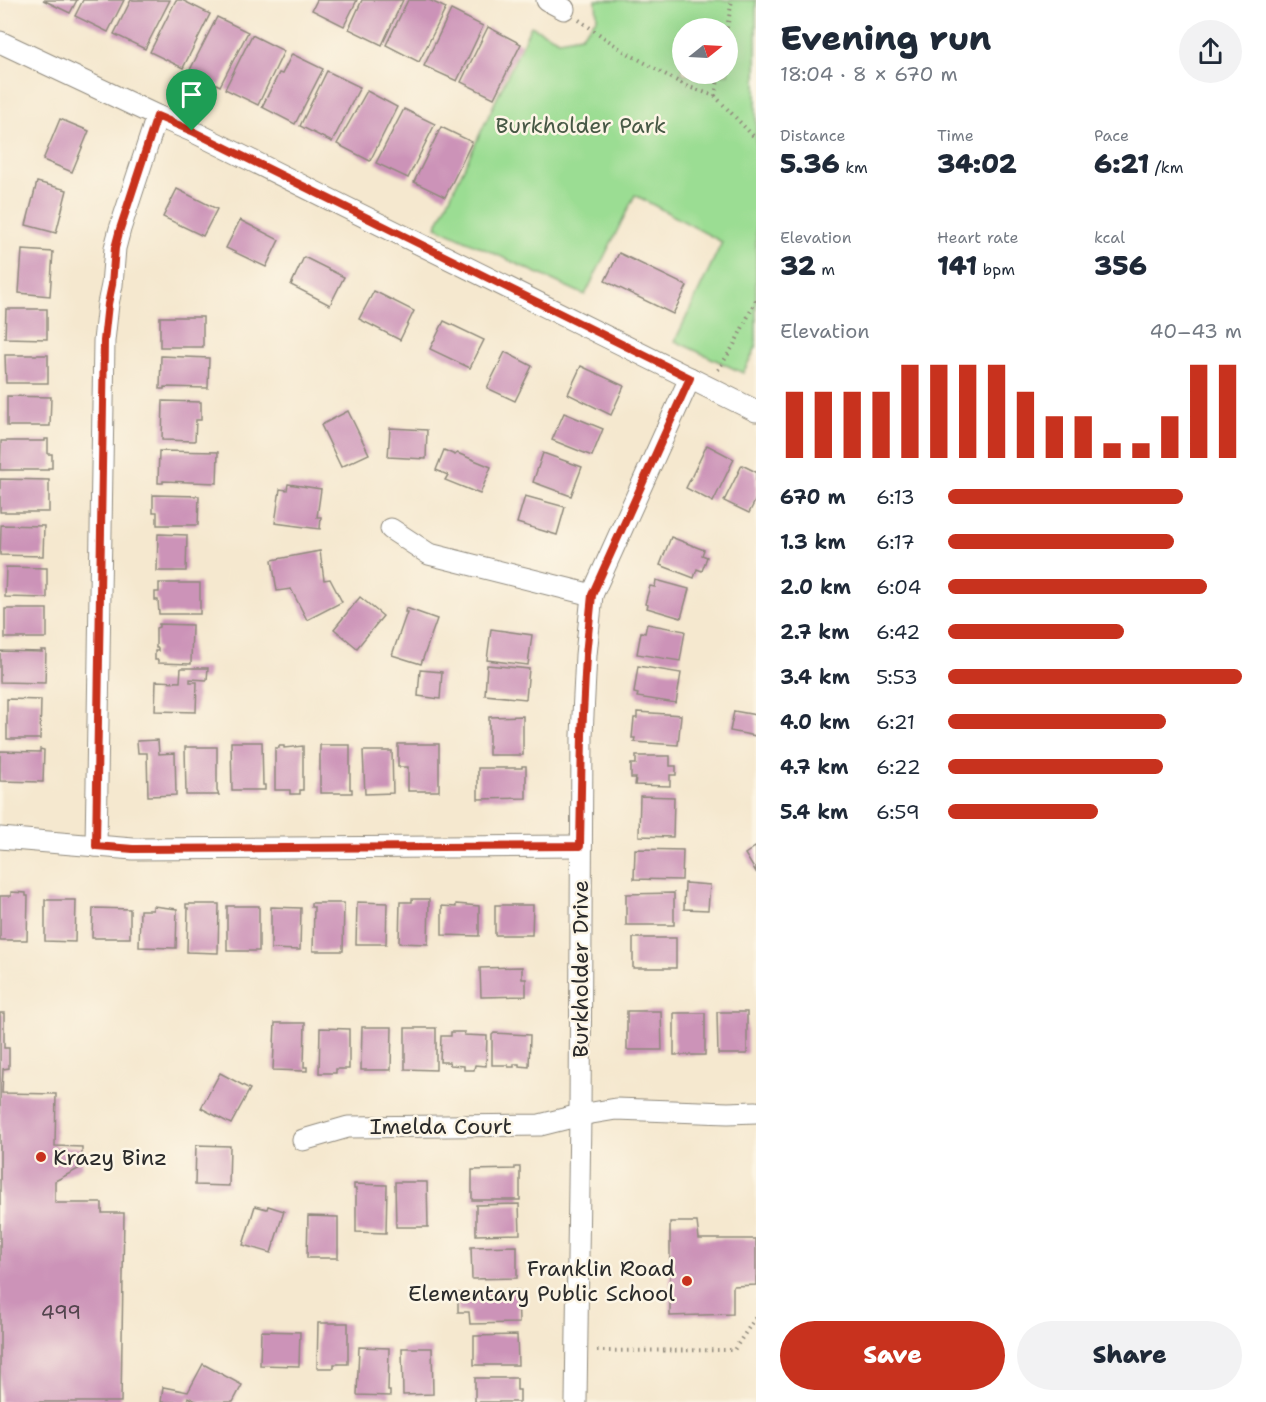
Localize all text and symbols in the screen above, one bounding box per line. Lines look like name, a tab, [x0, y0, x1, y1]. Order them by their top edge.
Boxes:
text: Evening run	[780, 16, 991, 61]
north arrow	[672, 18, 738, 84]
map controls	[672, 18, 738, 84]
button: share	[1179, 20, 1242, 83]
text: 18:04 · 8 × 670 m	[780, 61, 958, 87]
pin	[166, 69, 217, 131]
icon: arrive	[175, 78, 208, 111]
park label: Burkholder Park	[496, 111, 666, 140]
text: Distance	[780, 125, 846, 146]
text: Time	[937, 125, 974, 146]
text: Pace	[1094, 125, 1129, 146]
text: 5.36	[780, 146, 840, 181]
text: 34:02	[937, 146, 1017, 181]
text: 6:21	[1094, 146, 1149, 181]
text: km	[840, 157, 868, 178]
text: /km	[1149, 157, 1183, 178]
text: Elevation	[780, 227, 852, 248]
text: Heart rate	[937, 227, 1019, 248]
text: kcal	[1094, 227, 1125, 248]
text: 32	[780, 248, 816, 283]
text: 141	[937, 248, 977, 283]
text: 356	[1094, 248, 1147, 283]
text: m	[816, 259, 835, 280]
text: bpm	[977, 259, 1015, 280]
text: Elevation	[780, 318, 870, 344]
text: 40–43 m	[1149, 318, 1242, 344]
text: 670 m	[780, 484, 846, 510]
text: 6:13	[876, 484, 915, 510]
text: 1.3 km	[780, 529, 846, 555]
text: 6:17	[876, 529, 915, 555]
text: 2.0 km	[780, 574, 851, 600]
text: 6:04	[876, 574, 922, 600]
text: 2.7 km	[780, 619, 849, 645]
text: 6:42	[876, 619, 920, 645]
text: 3.4 km	[780, 664, 850, 690]
text: 5:53	[876, 664, 918, 690]
text: 4.0 km	[780, 709, 850, 735]
text: 6:21	[876, 709, 915, 735]
text: 4.7 km	[780, 754, 848, 780]
text: 6:22	[876, 754, 921, 780]
text: 5.4 km	[780, 799, 848, 825]
text: 6:59	[876, 799, 920, 825]
street label: Burkholder Drive	[566, 880, 595, 1058]
street label: Imelda Court	[370, 1112, 512, 1141]
place label: Krazy Binz	[53, 1143, 167, 1172]
marker: Krazy Binz	[34, 1150, 48, 1164]
place label: Franklin Road Elementary Public School	[408, 1254, 675, 1308]
marker: Franklin Road Elementary Public School	[680, 1274, 694, 1288]
house number: 499	[41, 1299, 81, 1325]
button: Save	[780, 1321, 1005, 1390]
button: Share	[1017, 1321, 1242, 1390]

